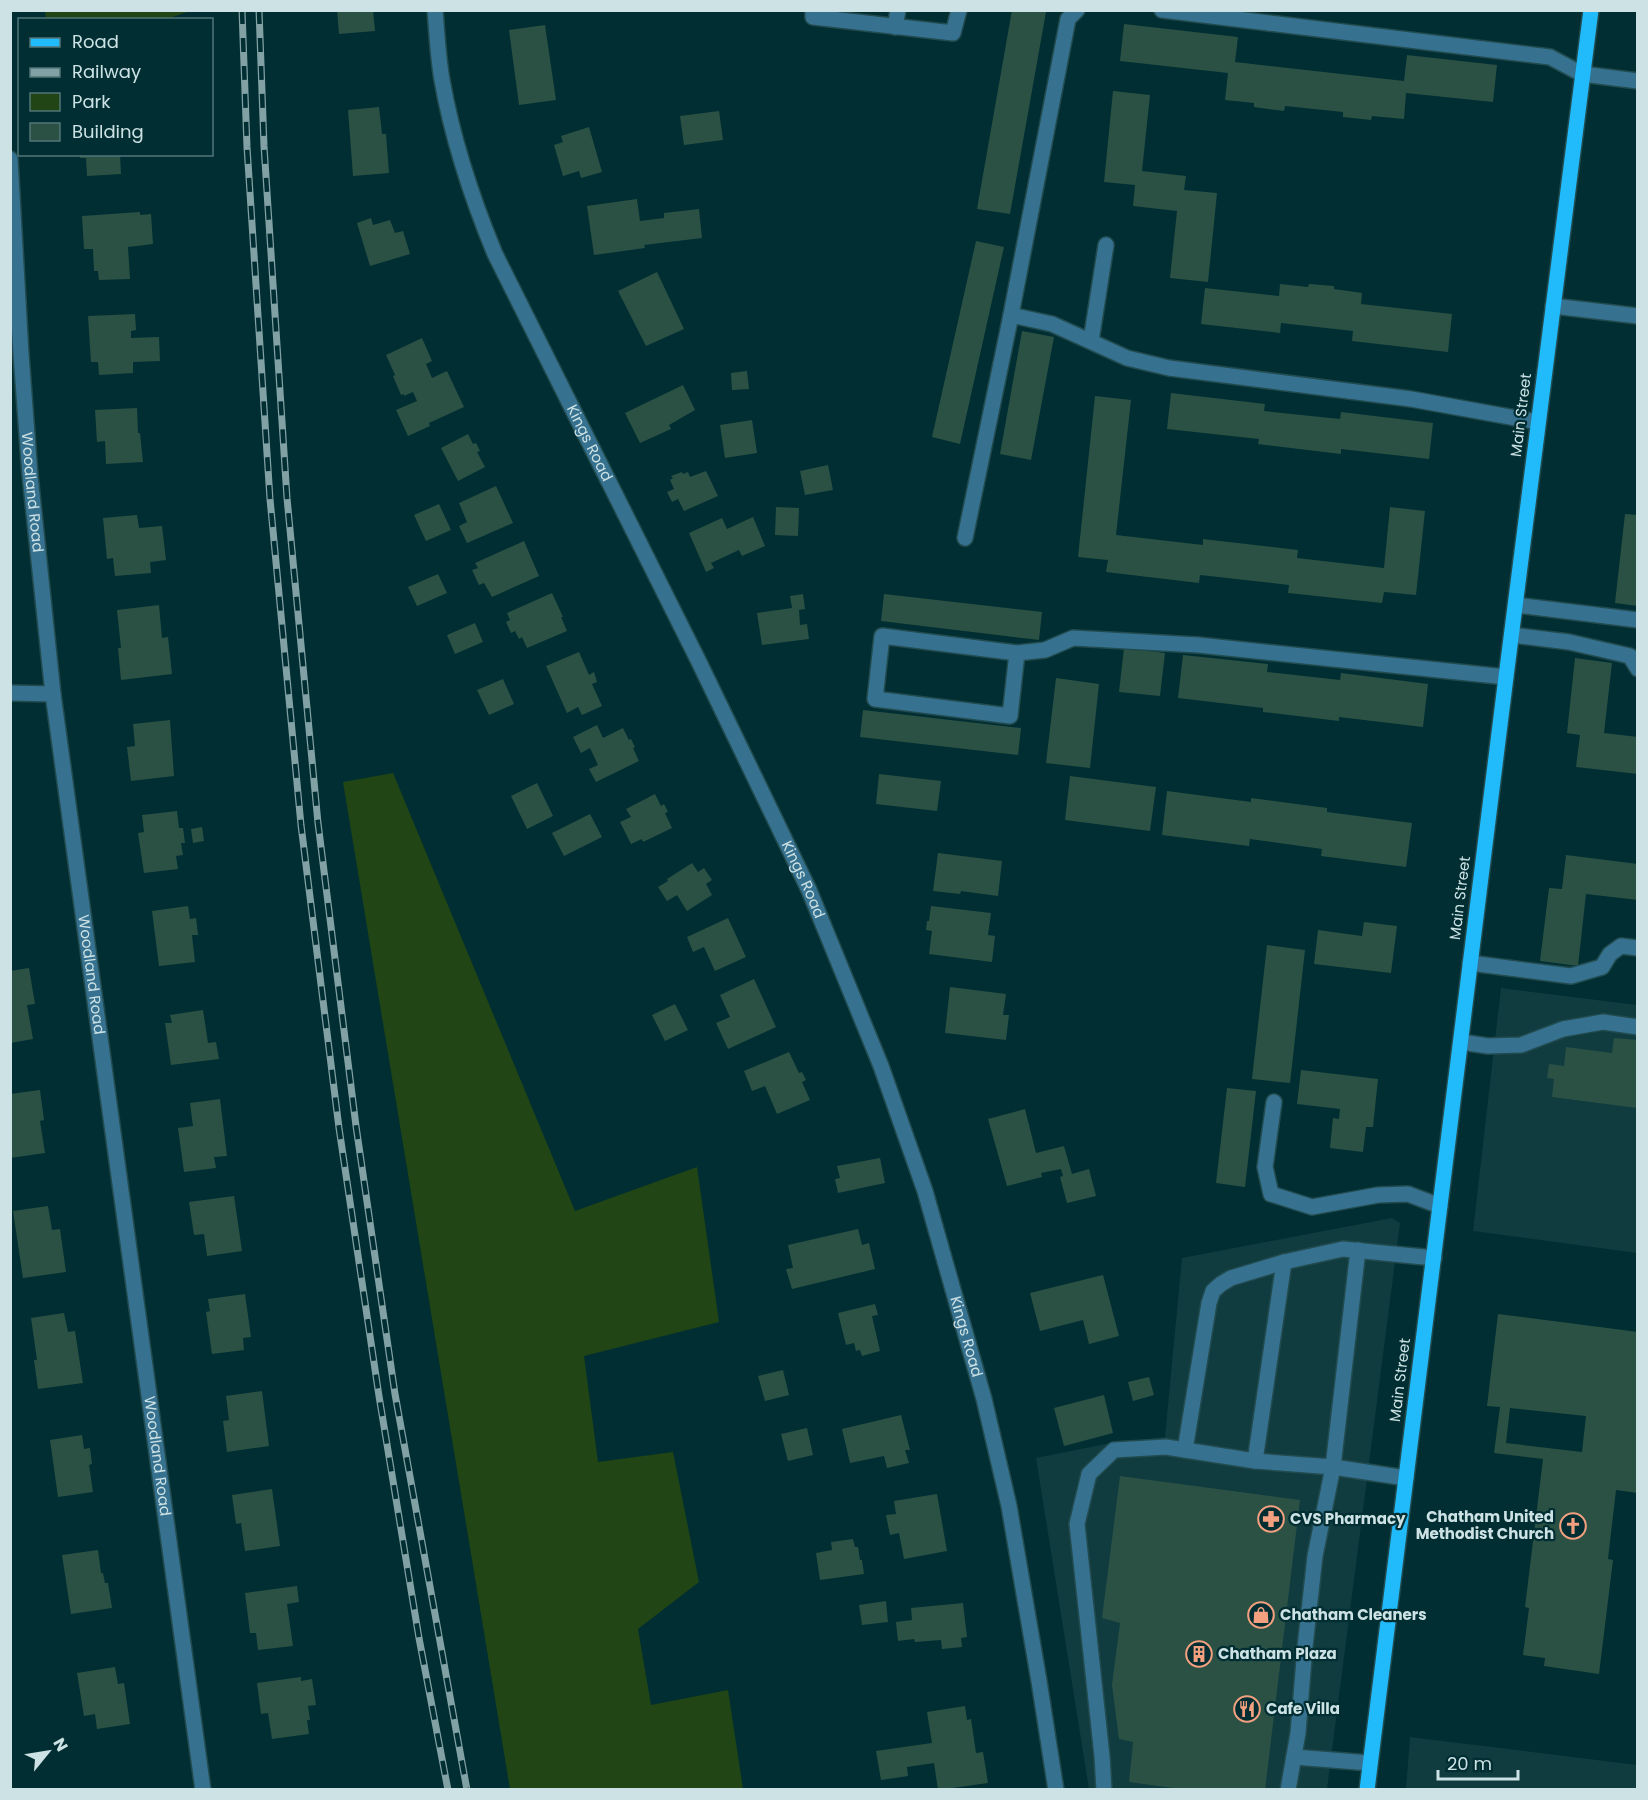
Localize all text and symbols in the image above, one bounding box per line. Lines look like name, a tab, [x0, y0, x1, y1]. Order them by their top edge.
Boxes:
legend	[18, 18, 213, 156]
text: Road	[72, 29, 119, 54]
text: Railway	[72, 59, 141, 84]
text: Park	[72, 89, 111, 114]
text: Building	[72, 119, 144, 144]
street label: Main Street	[1505, 372, 1536, 458]
street label: Kings Road	[562, 401, 618, 485]
street label: Woodland Road	[17, 431, 49, 553]
street label: Kings Road	[777, 837, 830, 921]
street label: Main Street	[1444, 855, 1475, 941]
street label: Woodland Road	[73, 913, 110, 1036]
street label: Kings Road	[945, 1294, 988, 1379]
street label: Main Street	[1384, 1337, 1415, 1423]
street label: Woodland Road	[139, 1395, 176, 1517]
pharmacy icon: CVS Pharmacy	[1256, 1504, 1286, 1534]
place label: Chatham United Methodist Church	[1416, 1506, 1554, 1544]
place label: CVS Pharmacy	[1290, 1508, 1406, 1529]
church icon: Chatham United Methodist Church	[1558, 1511, 1588, 1541]
shop icon: Chatham Cleaners	[1246, 1600, 1276, 1630]
place label: Chatham Cleaners	[1280, 1604, 1427, 1625]
building icon: Chatham Plaza	[1184, 1639, 1214, 1669]
place label: Chatham Plaza	[1218, 1643, 1337, 1664]
restaurant icon: Cafe Villa	[1232, 1694, 1262, 1724]
place label: Cafe Villa	[1266, 1698, 1340, 1719]
north arrow	[18, 1722, 78, 1782]
text: N	[48, 1734, 74, 1756]
scale bar	[1438, 1743, 1518, 1781]
text: 20 m	[1447, 1751, 1492, 1776]

